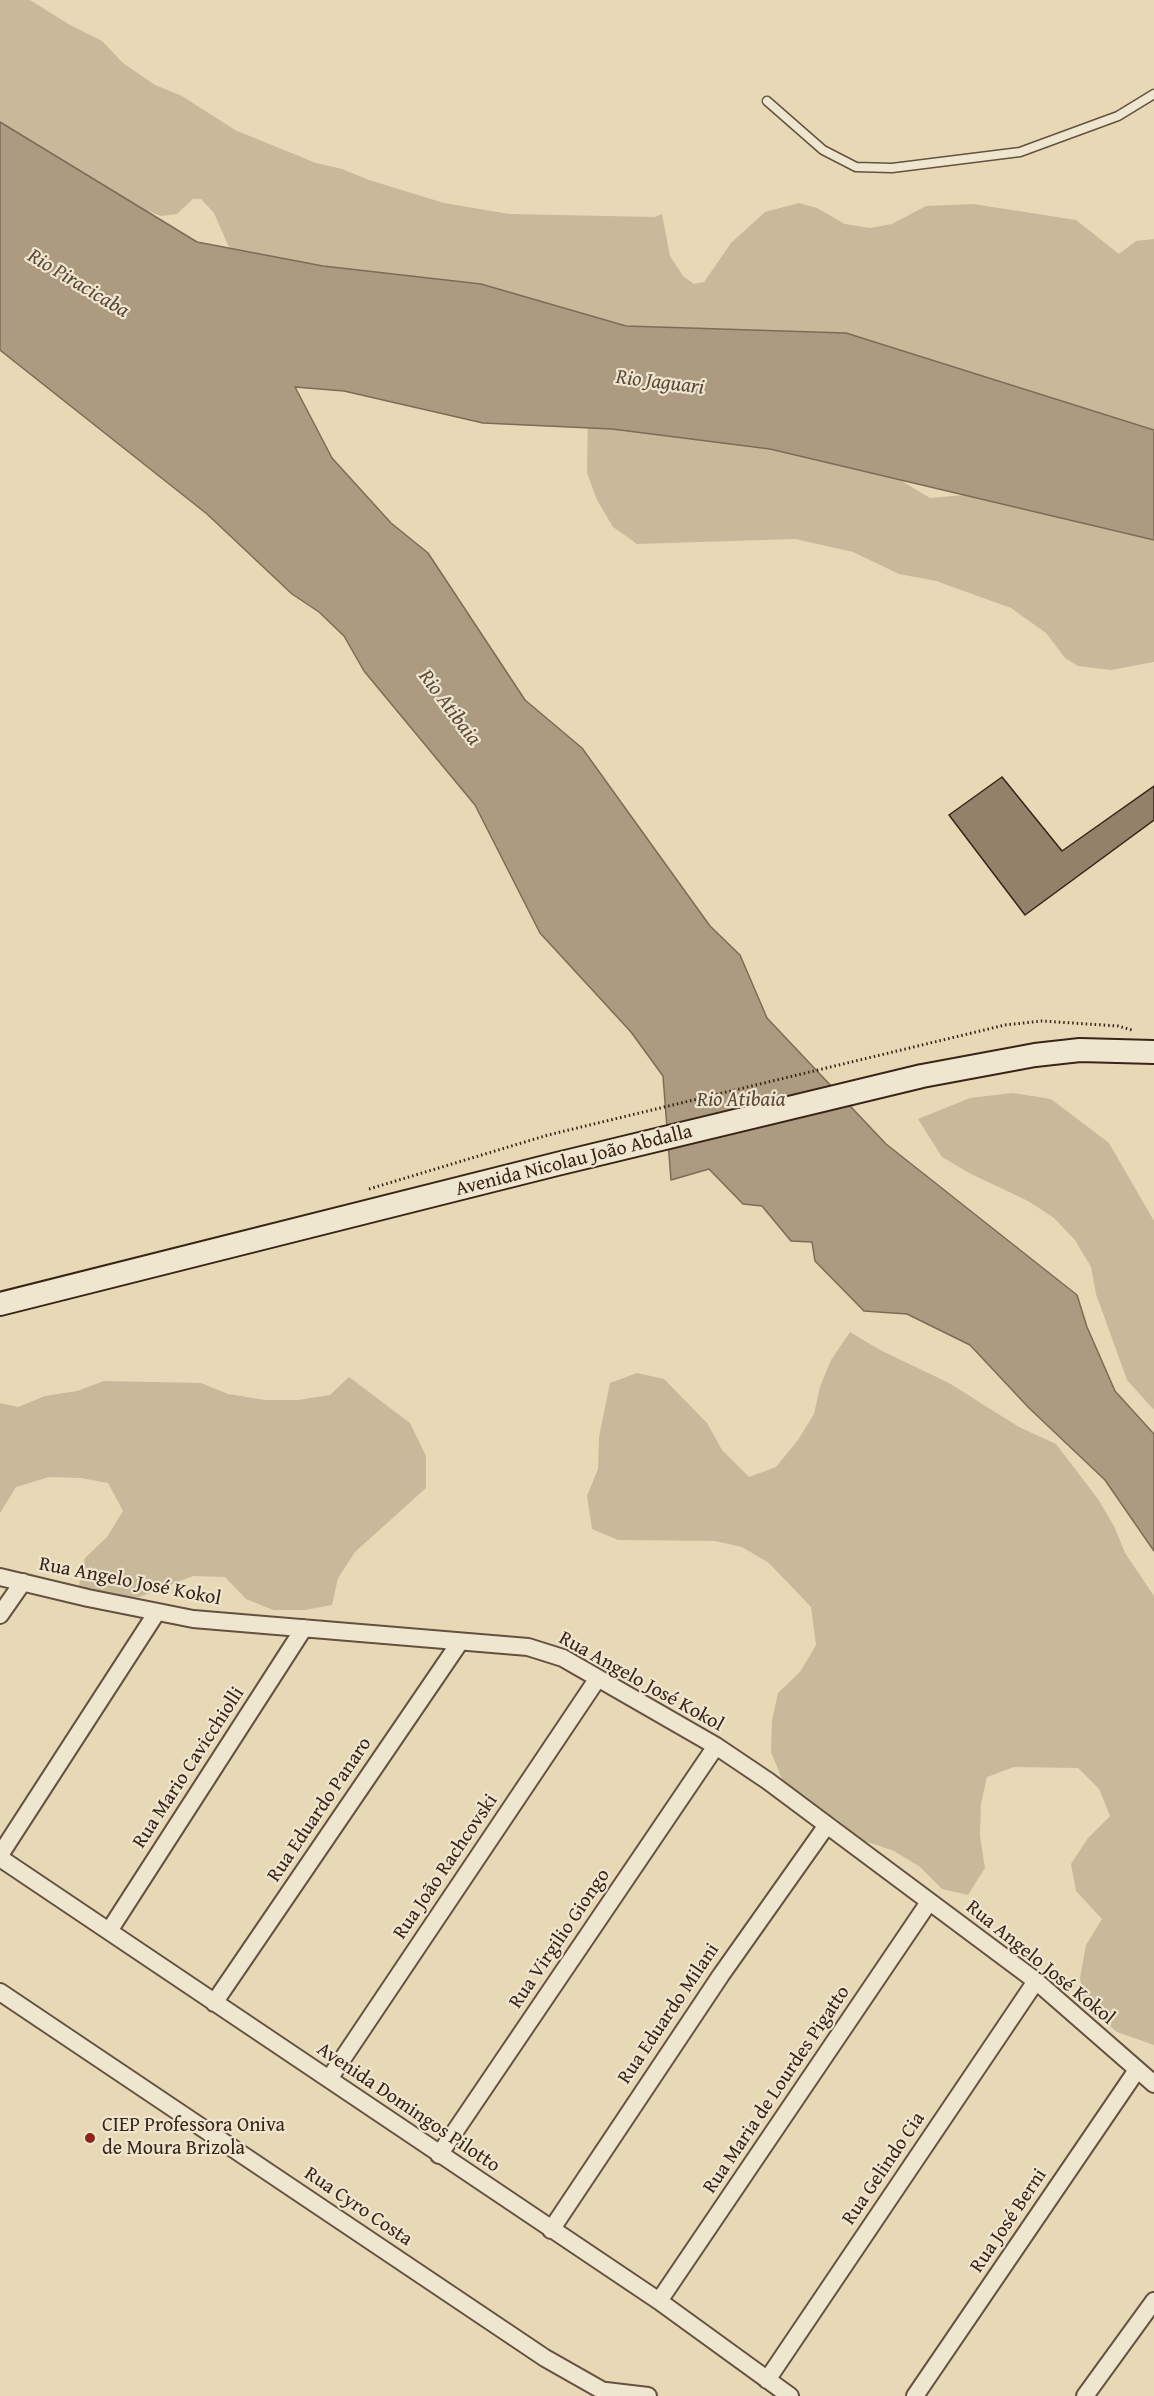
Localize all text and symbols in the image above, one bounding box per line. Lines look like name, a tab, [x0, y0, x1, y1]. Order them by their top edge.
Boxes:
water label: Rio Piracicaba	[23, 244, 133, 324]
water label: Rio Jaguari	[614, 365, 706, 401]
water label: Rio Atibaia	[412, 665, 486, 751]
water label: Rio Atibaia	[697, 1088, 785, 1114]
street label: Avenida Nicolau João Abdalla	[453, 1120, 695, 1202]
street label: Rua Angelo José Kokol	[37, 1553, 223, 1611]
street label: Rua Angelo José Kokol	[554, 1627, 728, 1737]
street label: Rua Mario Cavicchiolli	[128, 1683, 250, 1853]
street label: Rua Eduardo Panaro	[263, 1733, 377, 1887]
street label: Rua João Rachcovski	[389, 1790, 503, 1944]
street label: Rua Virgilio Giongo	[504, 1864, 616, 2014]
street label: Rua Angelo José Kokol	[961, 1895, 1119, 2031]
street label: Rua Eduardo Milani	[613, 1939, 725, 2089]
street label: Rua Maria de Lourdes Pigatto	[698, 1982, 856, 2198]
street label: Avenida Domingos Pilotto	[312, 2038, 504, 2178]
street label: Rua Gelindo Cia	[837, 2108, 931, 2230]
place label: CIEP Professora Oniva de Moura Brizola	[102, 2114, 285, 2161]
marker: CIEP Professora Oniva de Moura Brizola	[83, 2131, 97, 2145]
street label: Rua Cyro Costa	[299, 2162, 417, 2252]
street label: Rua José Berni	[965, 2164, 1053, 2278]

